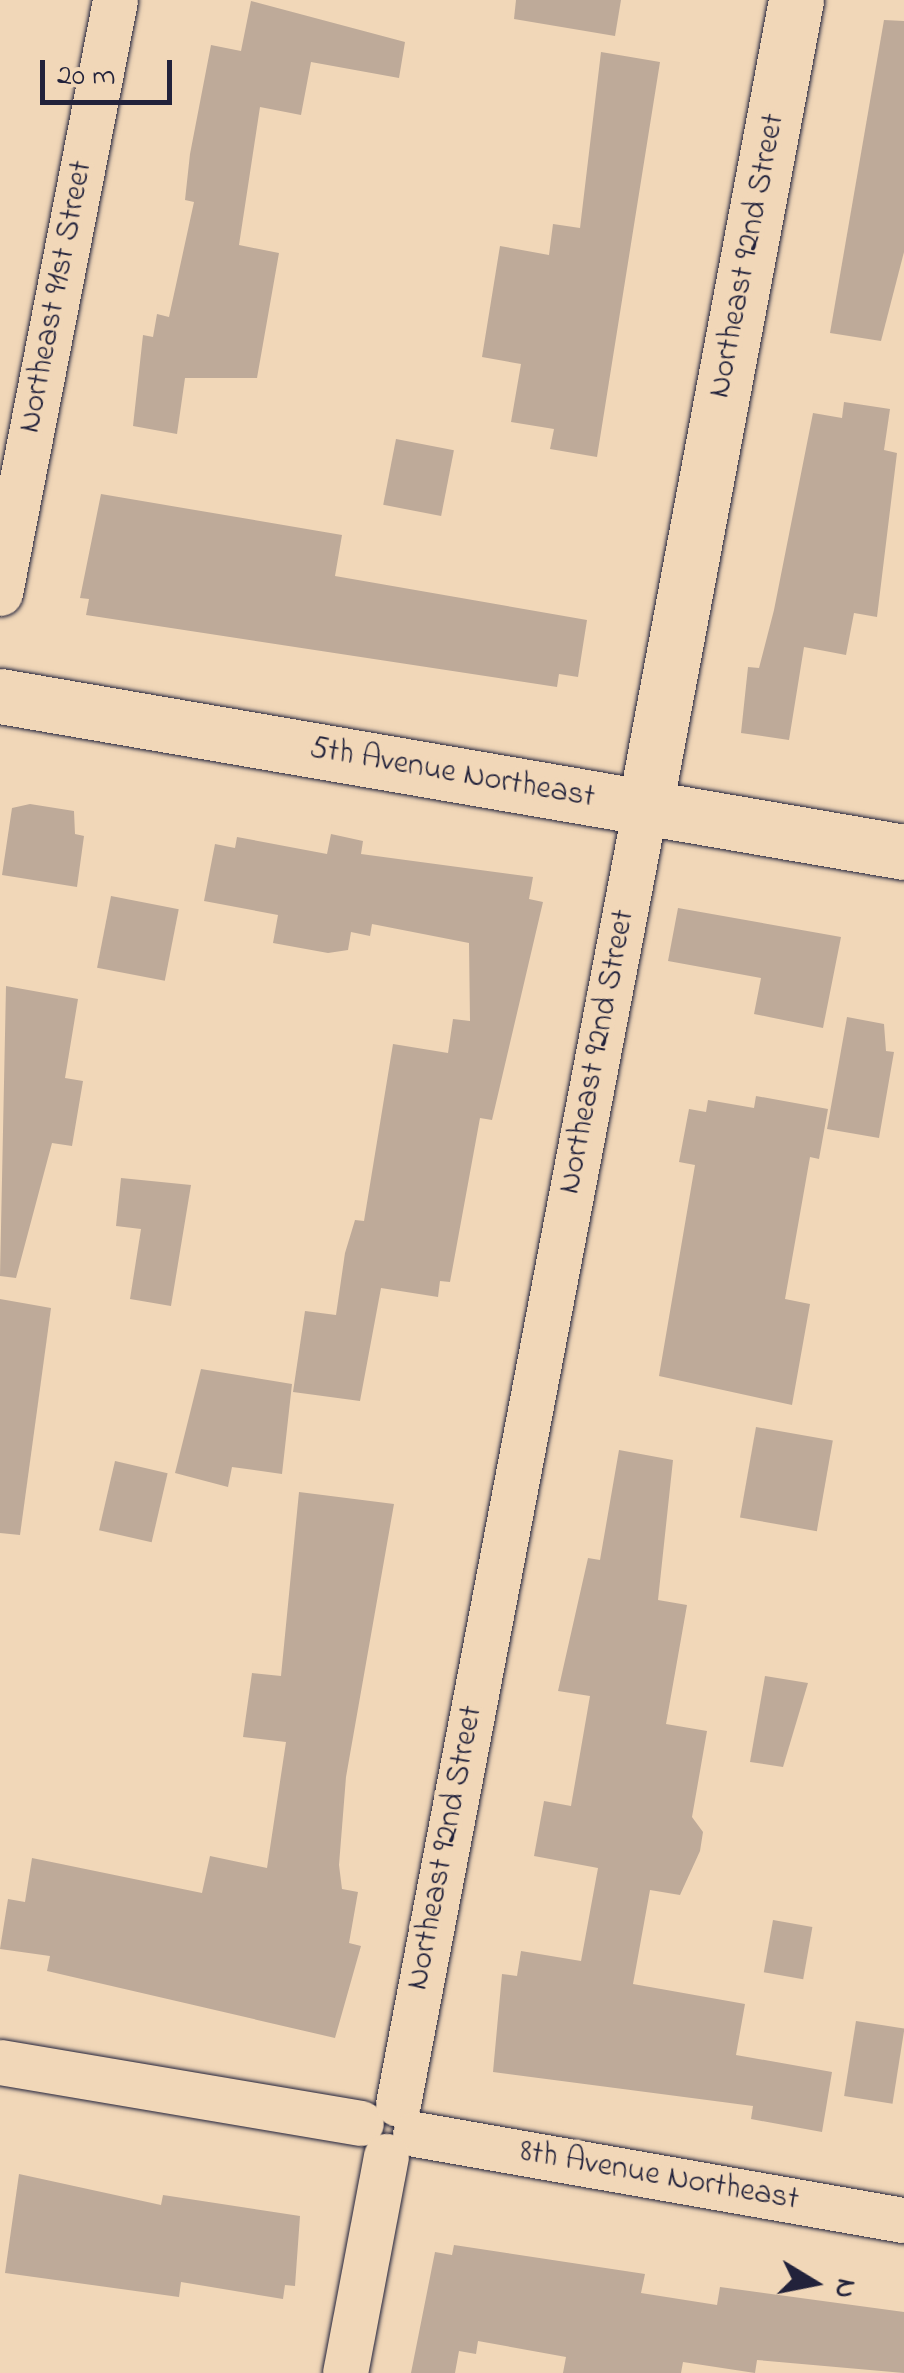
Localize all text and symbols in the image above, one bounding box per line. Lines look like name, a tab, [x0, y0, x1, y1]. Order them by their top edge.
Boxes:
scale bar	[45, 40, 178, 102]
text: 20 m	[57, 55, 116, 99]
street label: Northeast 92nd Street	[702, 111, 794, 401]
street label: Northeast 91st Street	[12, 158, 102, 436]
street label: 5th Avenue Northeast	[307, 730, 597, 818]
street label: Northeast 92nd Street	[552, 907, 644, 1197]
street label: Northeast 92nd Street	[400, 1703, 492, 1993]
street label: 8th Avenue Northeast	[517, 2134, 801, 2220]
north arrow	[764, 2233, 864, 2333]
text: N	[822, 2275, 866, 2301]

